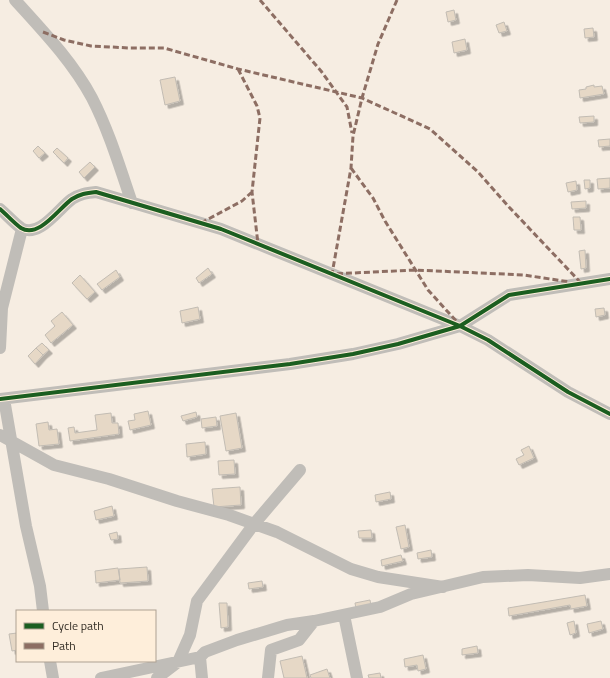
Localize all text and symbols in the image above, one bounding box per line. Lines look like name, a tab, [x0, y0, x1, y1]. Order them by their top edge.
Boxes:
legend	[16, 610, 156, 662]
text: Cycle path	[52, 616, 104, 635]
text: Path	[52, 636, 76, 655]

